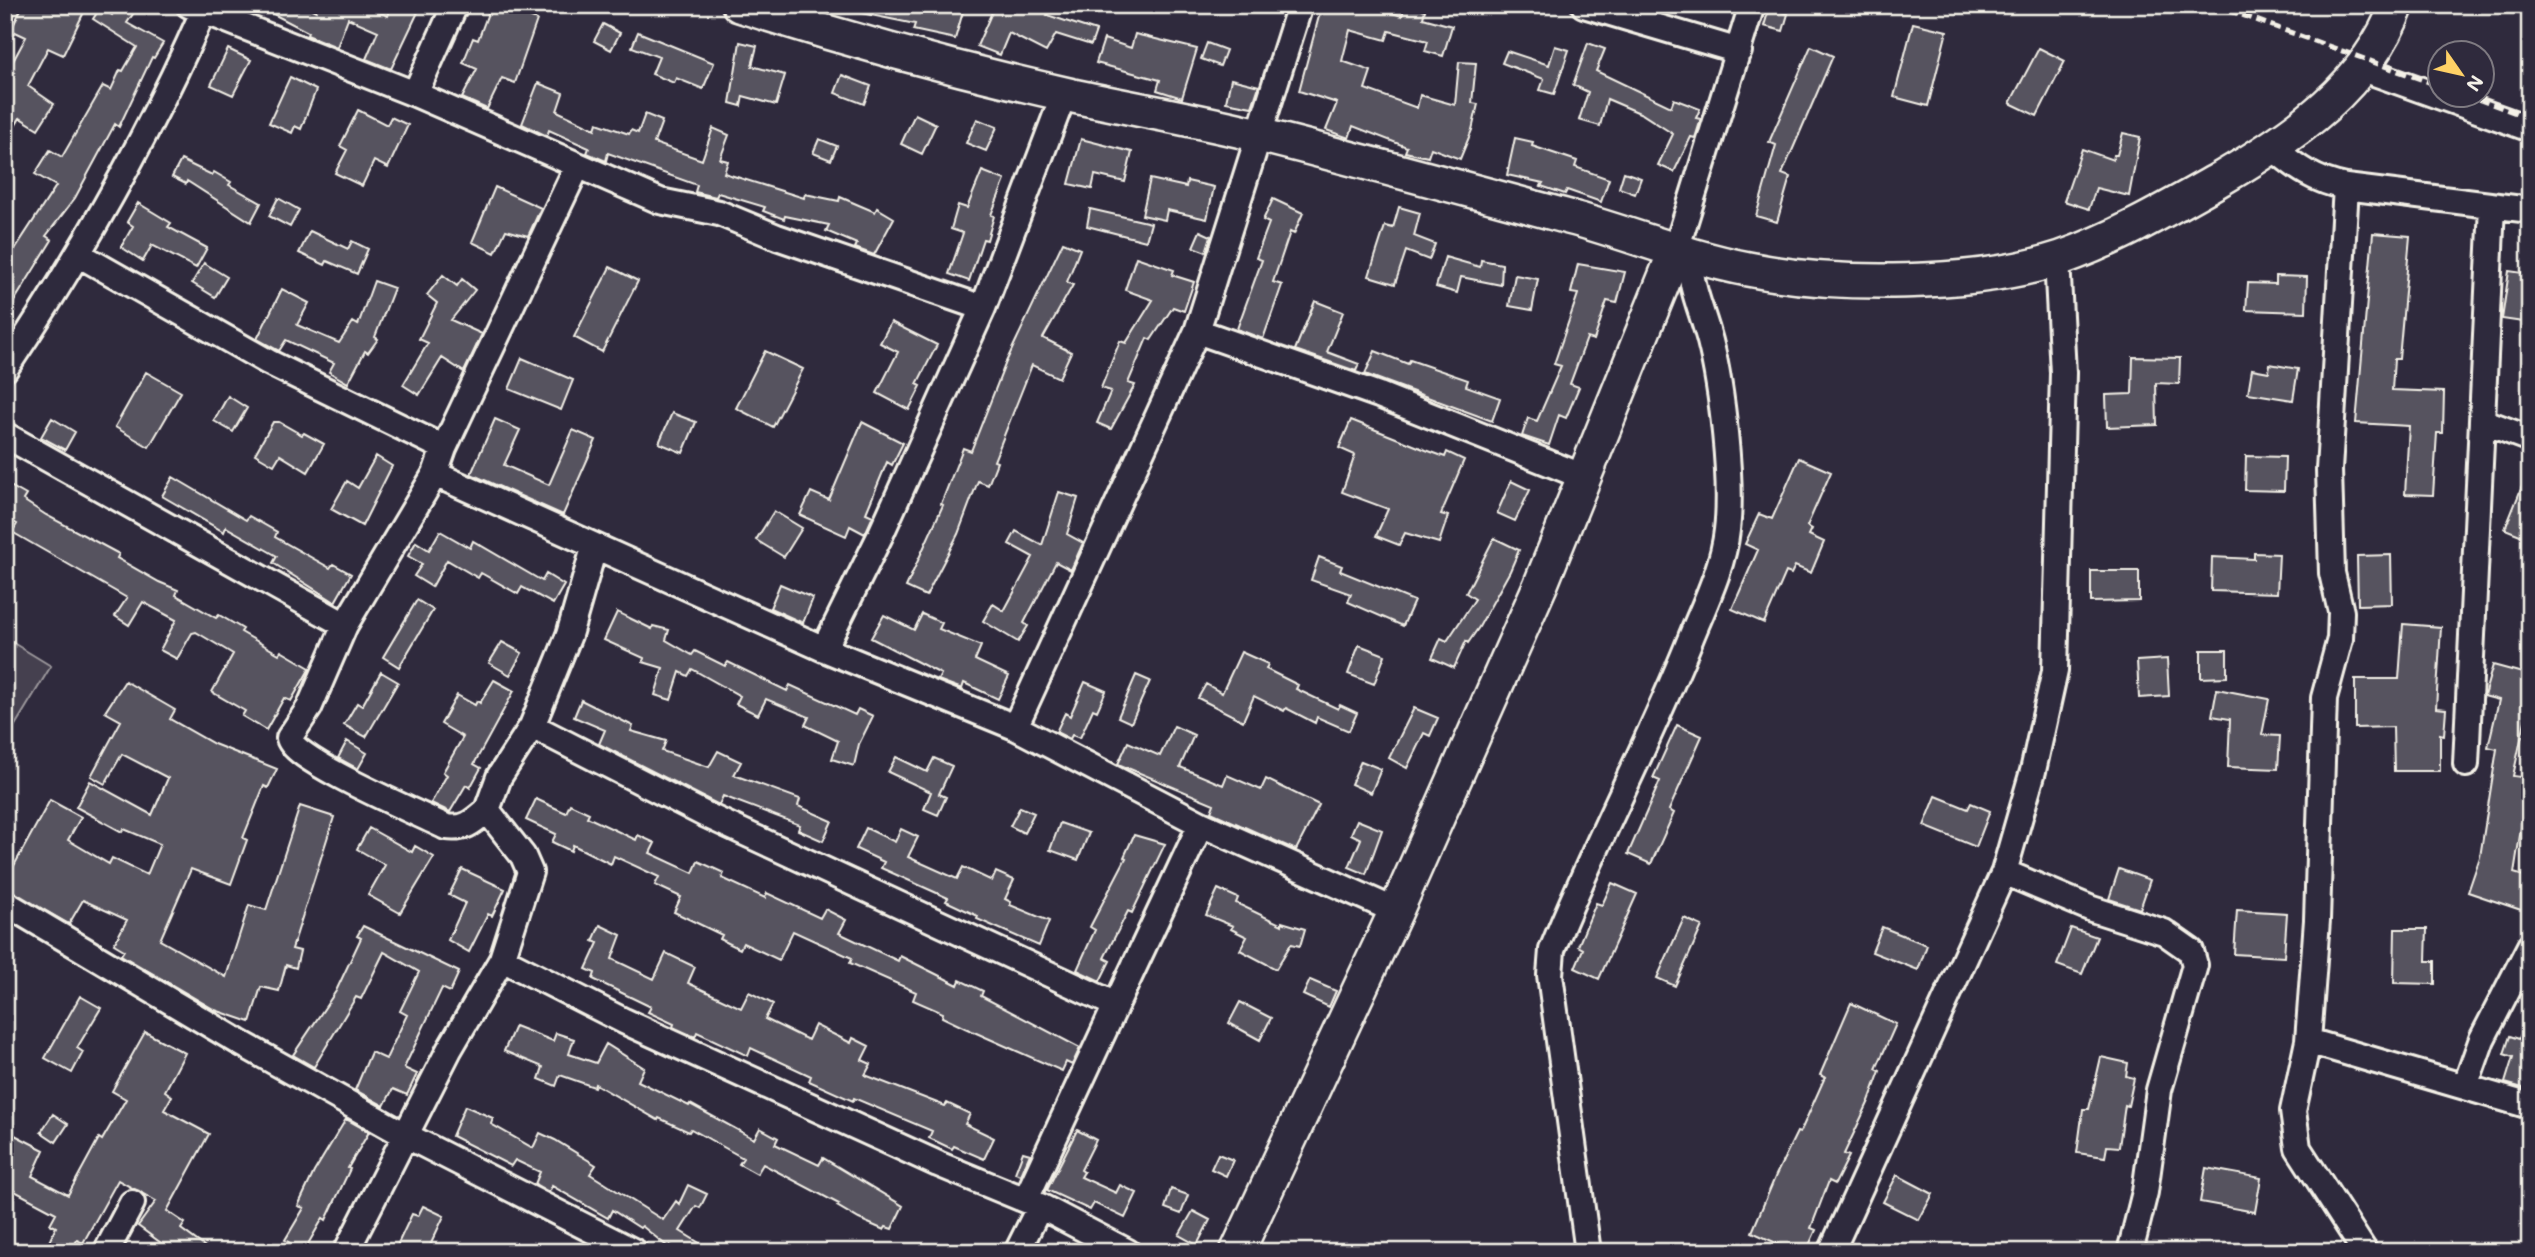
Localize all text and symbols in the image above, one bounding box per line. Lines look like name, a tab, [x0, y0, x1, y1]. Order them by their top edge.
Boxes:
north arrow	[2426, 38, 2496, 108]
text: N	[2461, 71, 2490, 97]

